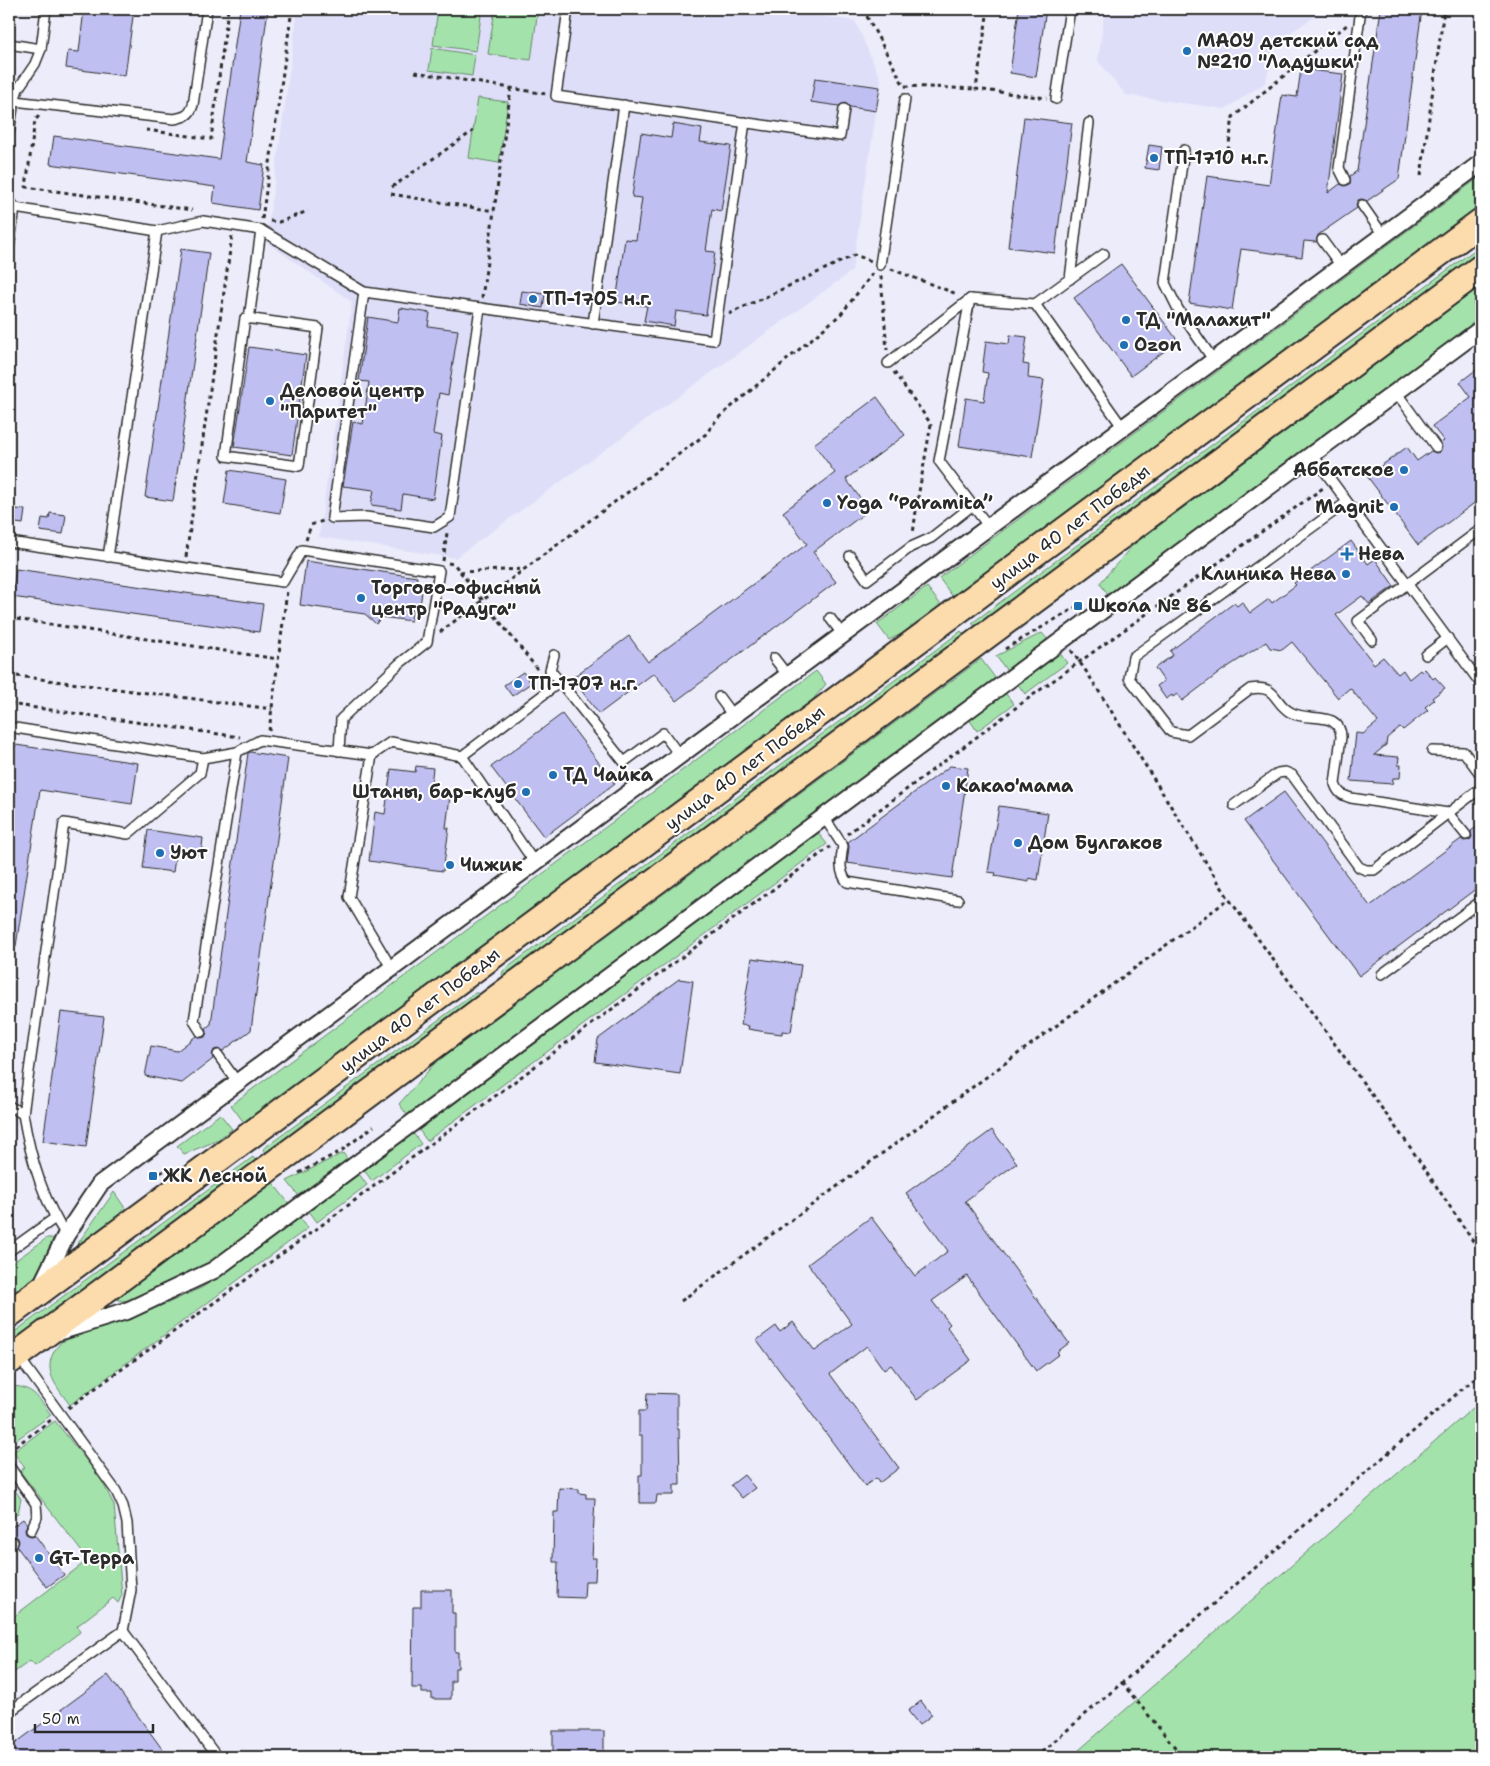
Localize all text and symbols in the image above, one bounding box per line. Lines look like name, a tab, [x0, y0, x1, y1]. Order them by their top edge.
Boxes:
place label: МАОУ детский сад №210 "Ладушки"	[1197, 29, 1379, 74]
marker: МАОУ детский сад №210 "Ладушки"	[1181, 45, 1193, 57]
place label: ТП-1710 н.г.	[1164, 146, 1269, 170]
marker: ТП-1710 н.г.	[1148, 152, 1160, 164]
place label: ТП-1705 н.г.	[543, 287, 652, 311]
marker: ТП-1705 н.г.	[527, 293, 539, 305]
place label: ТД "Малахит"	[1136, 308, 1271, 332]
marker: ТД "Малахит"	[1120, 314, 1132, 326]
place label: Ozon	[1134, 333, 1181, 357]
marker: Ozon	[1118, 339, 1130, 351]
place label: Деловой центр "Паритет"	[280, 379, 425, 424]
marker: Деловой центр "Паритет"	[264, 395, 276, 407]
place label: Аббатское	[1293, 458, 1394, 482]
street label: улица 40 лет Победы	[985, 459, 1155, 595]
marker: Аббатское	[1398, 464, 1410, 476]
place label: Yoga “Paramita”	[837, 491, 993, 515]
place label: Magnit	[1315, 495, 1384, 519]
marker: Yoga “Paramita”	[821, 497, 833, 509]
marker: Magnit	[1388, 501, 1400, 513]
place label: Нева	[1358, 542, 1405, 566]
marker: Нева	[1340, 547, 1354, 561]
place label: Клиника Нева	[1201, 562, 1337, 586]
marker: Клиника Нева	[1340, 568, 1352, 580]
place label: Торгово-офисный центр "Радуга"	[371, 576, 542, 621]
marker: Торгово-офисный центр "Радуга"	[355, 592, 367, 604]
place label: Школа № 86	[1088, 594, 1212, 618]
marker: Школа № 86	[1072, 600, 1084, 612]
place label: ТП-1707 н.г.	[528, 672, 638, 696]
marker: ТП-1707 н.г.	[512, 678, 524, 690]
street label: улица 40 лет Победы	[660, 700, 830, 836]
place label: ТД Чайка	[563, 763, 654, 787]
marker: ТД Чайка	[547, 769, 559, 781]
place label: Какао'мама	[956, 774, 1074, 798]
place label: Штаны, бар-клуб	[352, 780, 516, 804]
marker: Какао'мама	[940, 780, 952, 792]
marker: Штаны, бар-клуб	[520, 786, 532, 798]
place label: Дом Булгаков	[1028, 831, 1162, 855]
marker: Дом Булгаков	[1012, 837, 1024, 849]
place label: Уют	[170, 841, 208, 865]
marker: Уют	[154, 847, 166, 859]
place label: Чижик	[460, 853, 523, 877]
marker: Чижик	[444, 859, 456, 871]
street label: улица 40 лет Победы	[335, 942, 505, 1078]
place label: ЖК Лесной	[163, 1164, 267, 1188]
marker: ЖК Лесной	[147, 1170, 159, 1182]
place label: GT-Терра	[49, 1546, 135, 1570]
marker: GT-Терра	[33, 1552, 45, 1564]
scale bar	[35, 1701, 152, 1733]
text: 50 m	[42, 1709, 80, 1729]

